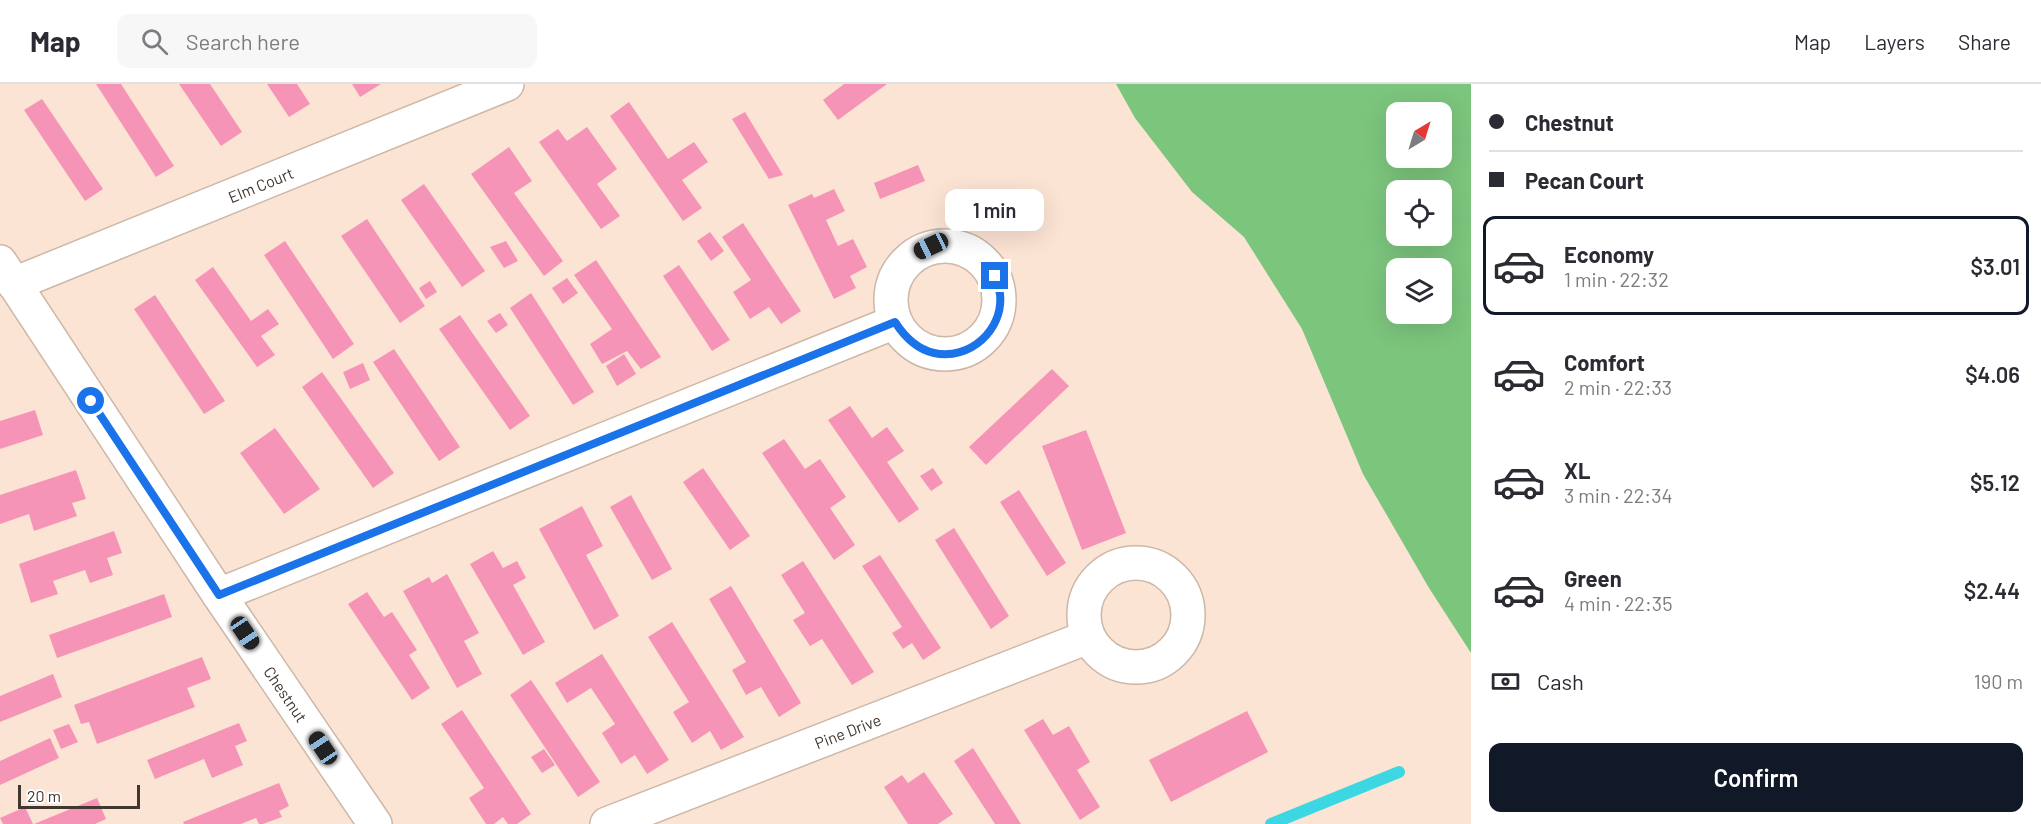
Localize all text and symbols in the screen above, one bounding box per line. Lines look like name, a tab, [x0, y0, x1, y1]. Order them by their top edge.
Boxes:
search box	[117, 14, 537, 68]
text: Map	[30, 24, 81, 58]
icon: search	[138, 25, 171, 58]
text: Search here	[186, 28, 300, 54]
text: Map	[1794, 29, 1831, 54]
text: Layers	[1864, 29, 1925, 54]
text: Share	[1958, 29, 2011, 54]
north arrow	[1386, 102, 1452, 168]
map controls	[1386, 102, 1452, 324]
text: Chestnut	[1525, 109, 1614, 135]
street label: Elm Court	[225, 162, 296, 206]
text: Pecan Court	[1525, 167, 1644, 193]
button: locate	[1386, 180, 1452, 246]
callout: 1 min	[946, 189, 1044, 231]
text: 1 min	[973, 198, 1016, 222]
car	[911, 230, 951, 262]
icon: car	[1492, 239, 1546, 293]
text: Economy	[1564, 241, 1654, 267]
text: $3.01	[1971, 253, 2020, 279]
button: layers	[1386, 258, 1452, 324]
route end	[981, 262, 1008, 289]
text: 1 min · 22:32	[1564, 267, 1669, 291]
icon: car	[1492, 347, 1546, 401]
text: Comfort	[1564, 349, 1645, 375]
text: $4.06	[1965, 361, 2020, 387]
text: 2 min · 22:33	[1564, 375, 1672, 399]
route start	[77, 387, 104, 414]
icon: car	[1492, 455, 1546, 509]
text: XL	[1564, 457, 1590, 483]
text: $5.12	[1970, 469, 2020, 495]
text: 3 min · 22:34	[1564, 483, 1672, 507]
icon: car	[1492, 563, 1546, 617]
text: Green	[1564, 565, 1622, 591]
text: $2.44	[1964, 577, 2020, 603]
text: 4 min · 22:35	[1564, 591, 1672, 615]
car	[227, 613, 263, 653]
street label: Chestnut	[261, 662, 312, 725]
icon: cash	[1489, 665, 1522, 698]
text: Cash	[1537, 668, 1584, 694]
text: 190 m	[1974, 669, 2023, 693]
street label: Pine Drive	[812, 709, 883, 752]
car	[305, 728, 341, 768]
button: Confirm	[1489, 743, 2023, 812]
scale bar	[18, 782, 140, 810]
text: 20 m	[27, 786, 61, 805]

